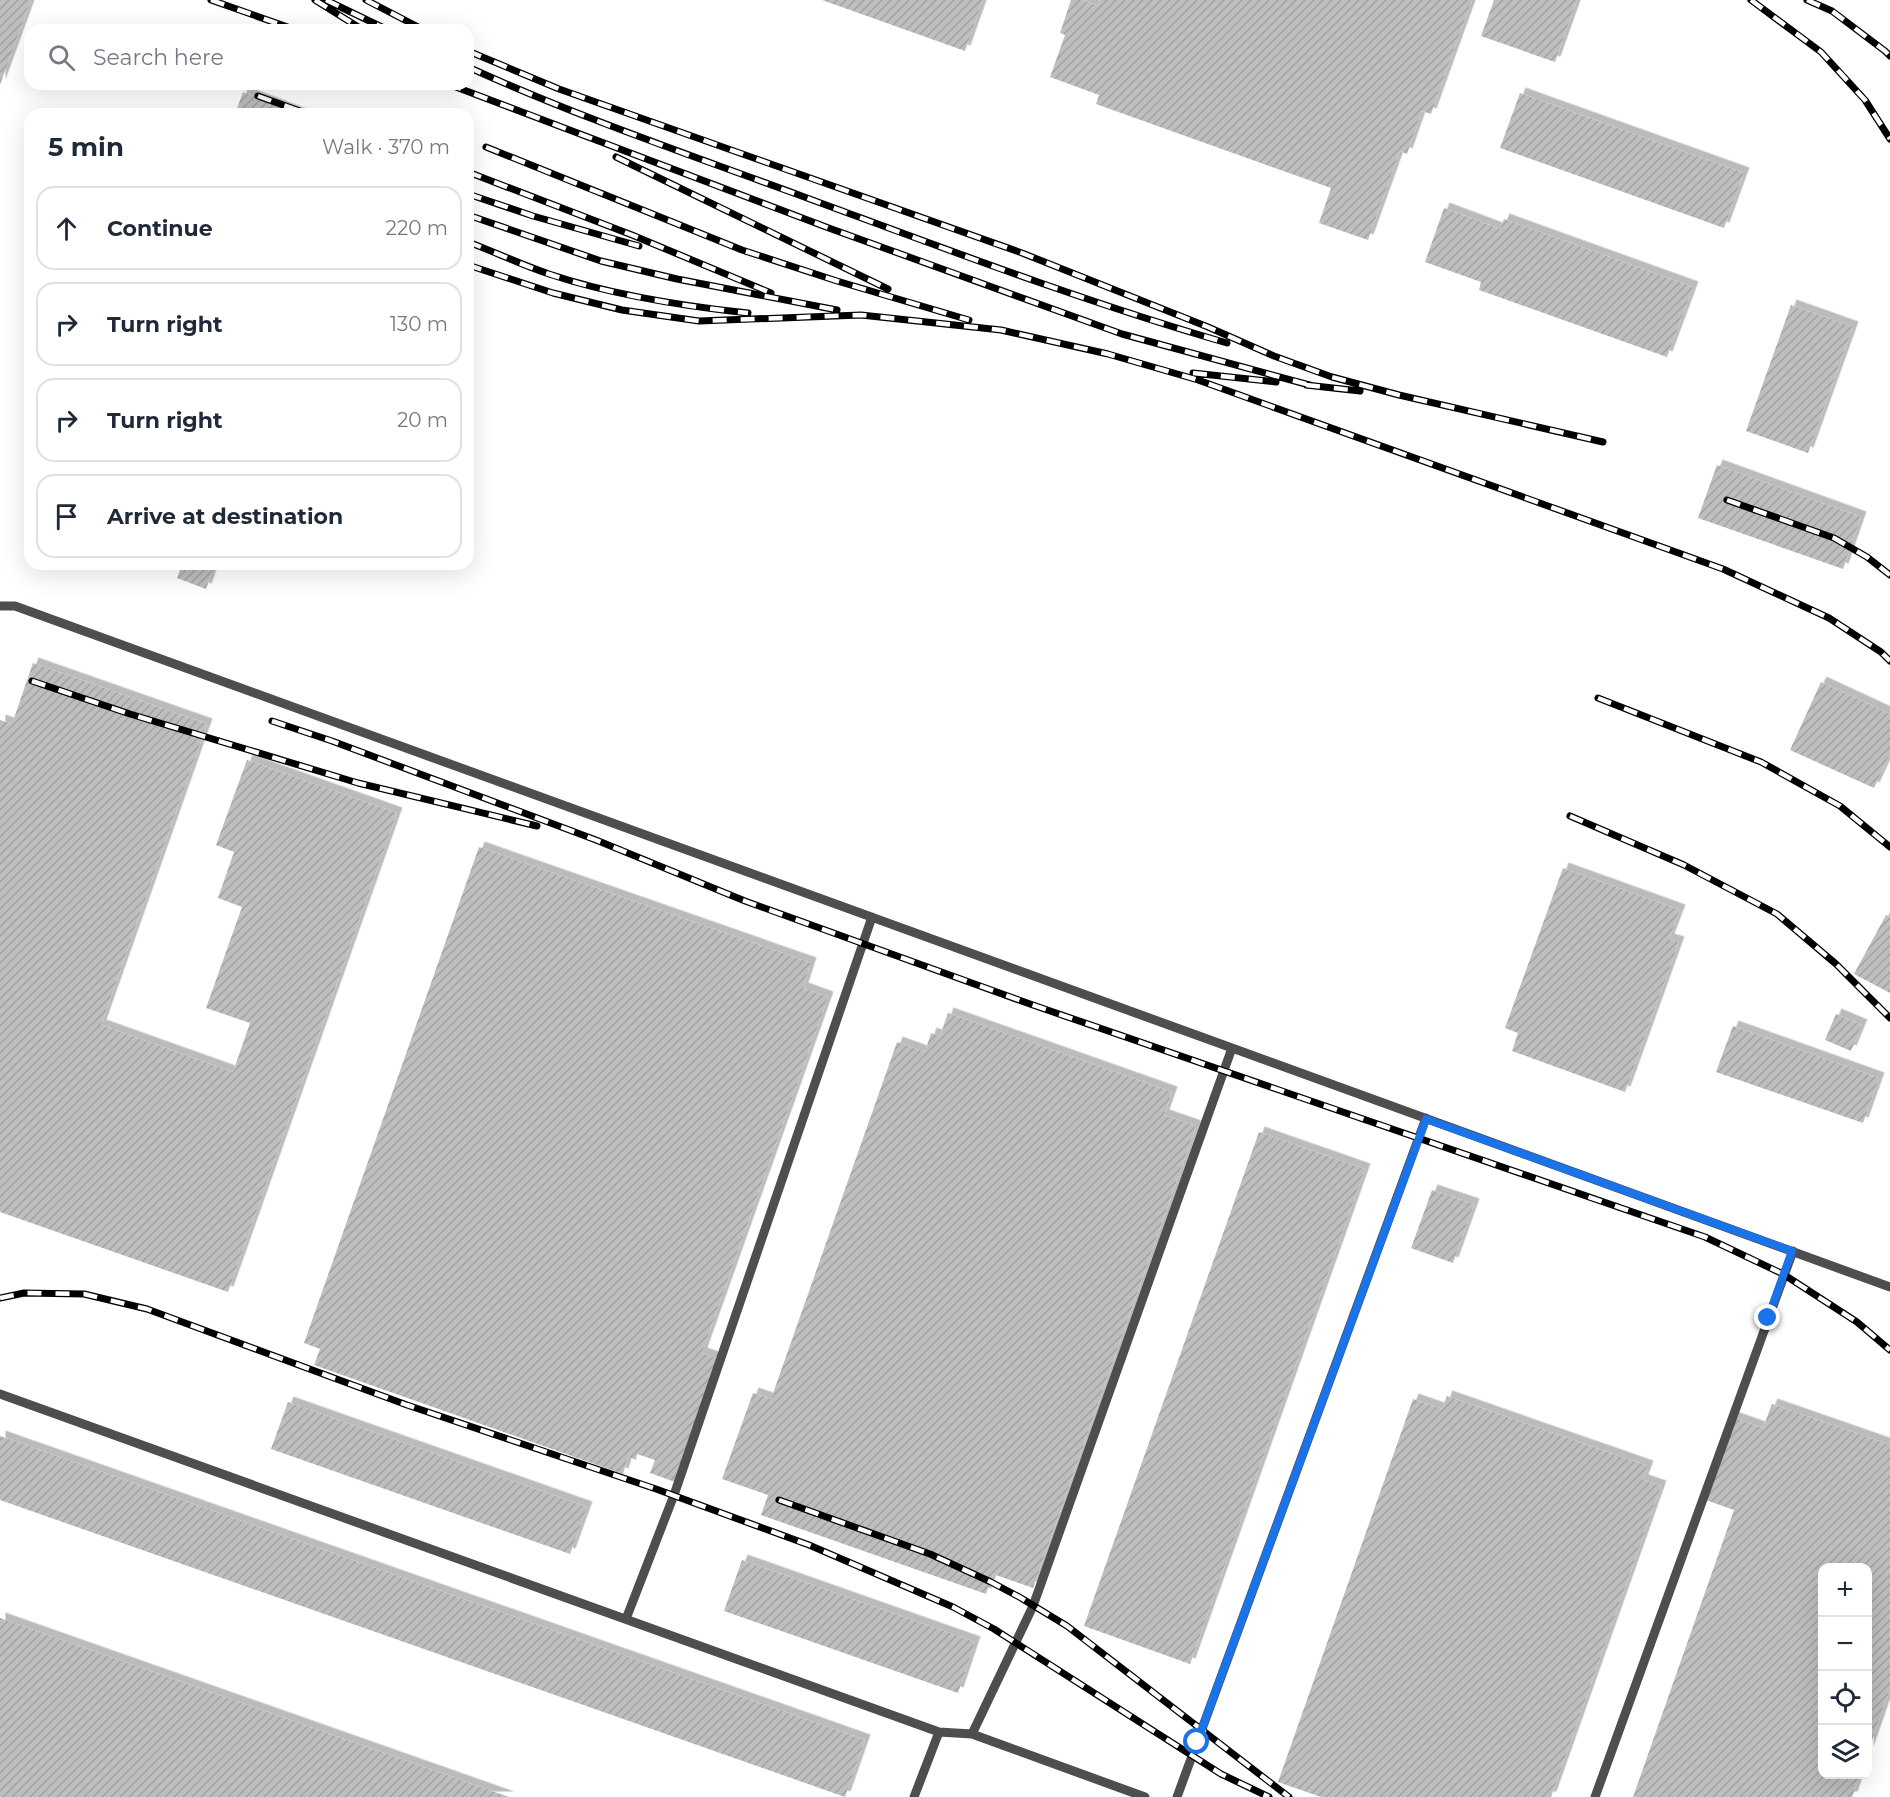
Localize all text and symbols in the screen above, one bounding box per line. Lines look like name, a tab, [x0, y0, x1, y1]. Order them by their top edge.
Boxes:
search box	[24, 24, 474, 90]
icon: search	[45, 41, 78, 74]
text: Search here	[93, 44, 224, 71]
text: 5 min	[48, 131, 124, 163]
text: Walk · 370 m	[322, 135, 450, 159]
icon: ahead	[50, 212, 83, 245]
text: Continue	[107, 215, 213, 242]
text: 220 m	[386, 216, 448, 240]
icon: right	[50, 308, 83, 341]
text: Turn right	[107, 311, 222, 338]
text: 130 m	[390, 312, 448, 336]
icon: right	[50, 404, 83, 437]
text: Turn right	[107, 407, 222, 434]
text: 20 m	[397, 408, 448, 432]
icon: arrive	[50, 500, 83, 533]
text: Arrive at destination	[107, 503, 343, 530]
route end	[1754, 1304, 1780, 1330]
map controls	[1818, 1563, 1872, 1779]
button: +	[1818, 1563, 1872, 1617]
button: −	[1818, 1617, 1872, 1671]
button: locate	[1818, 1671, 1872, 1725]
button: layers	[1818, 1725, 1872, 1779]
route start	[1183, 1728, 1209, 1754]

